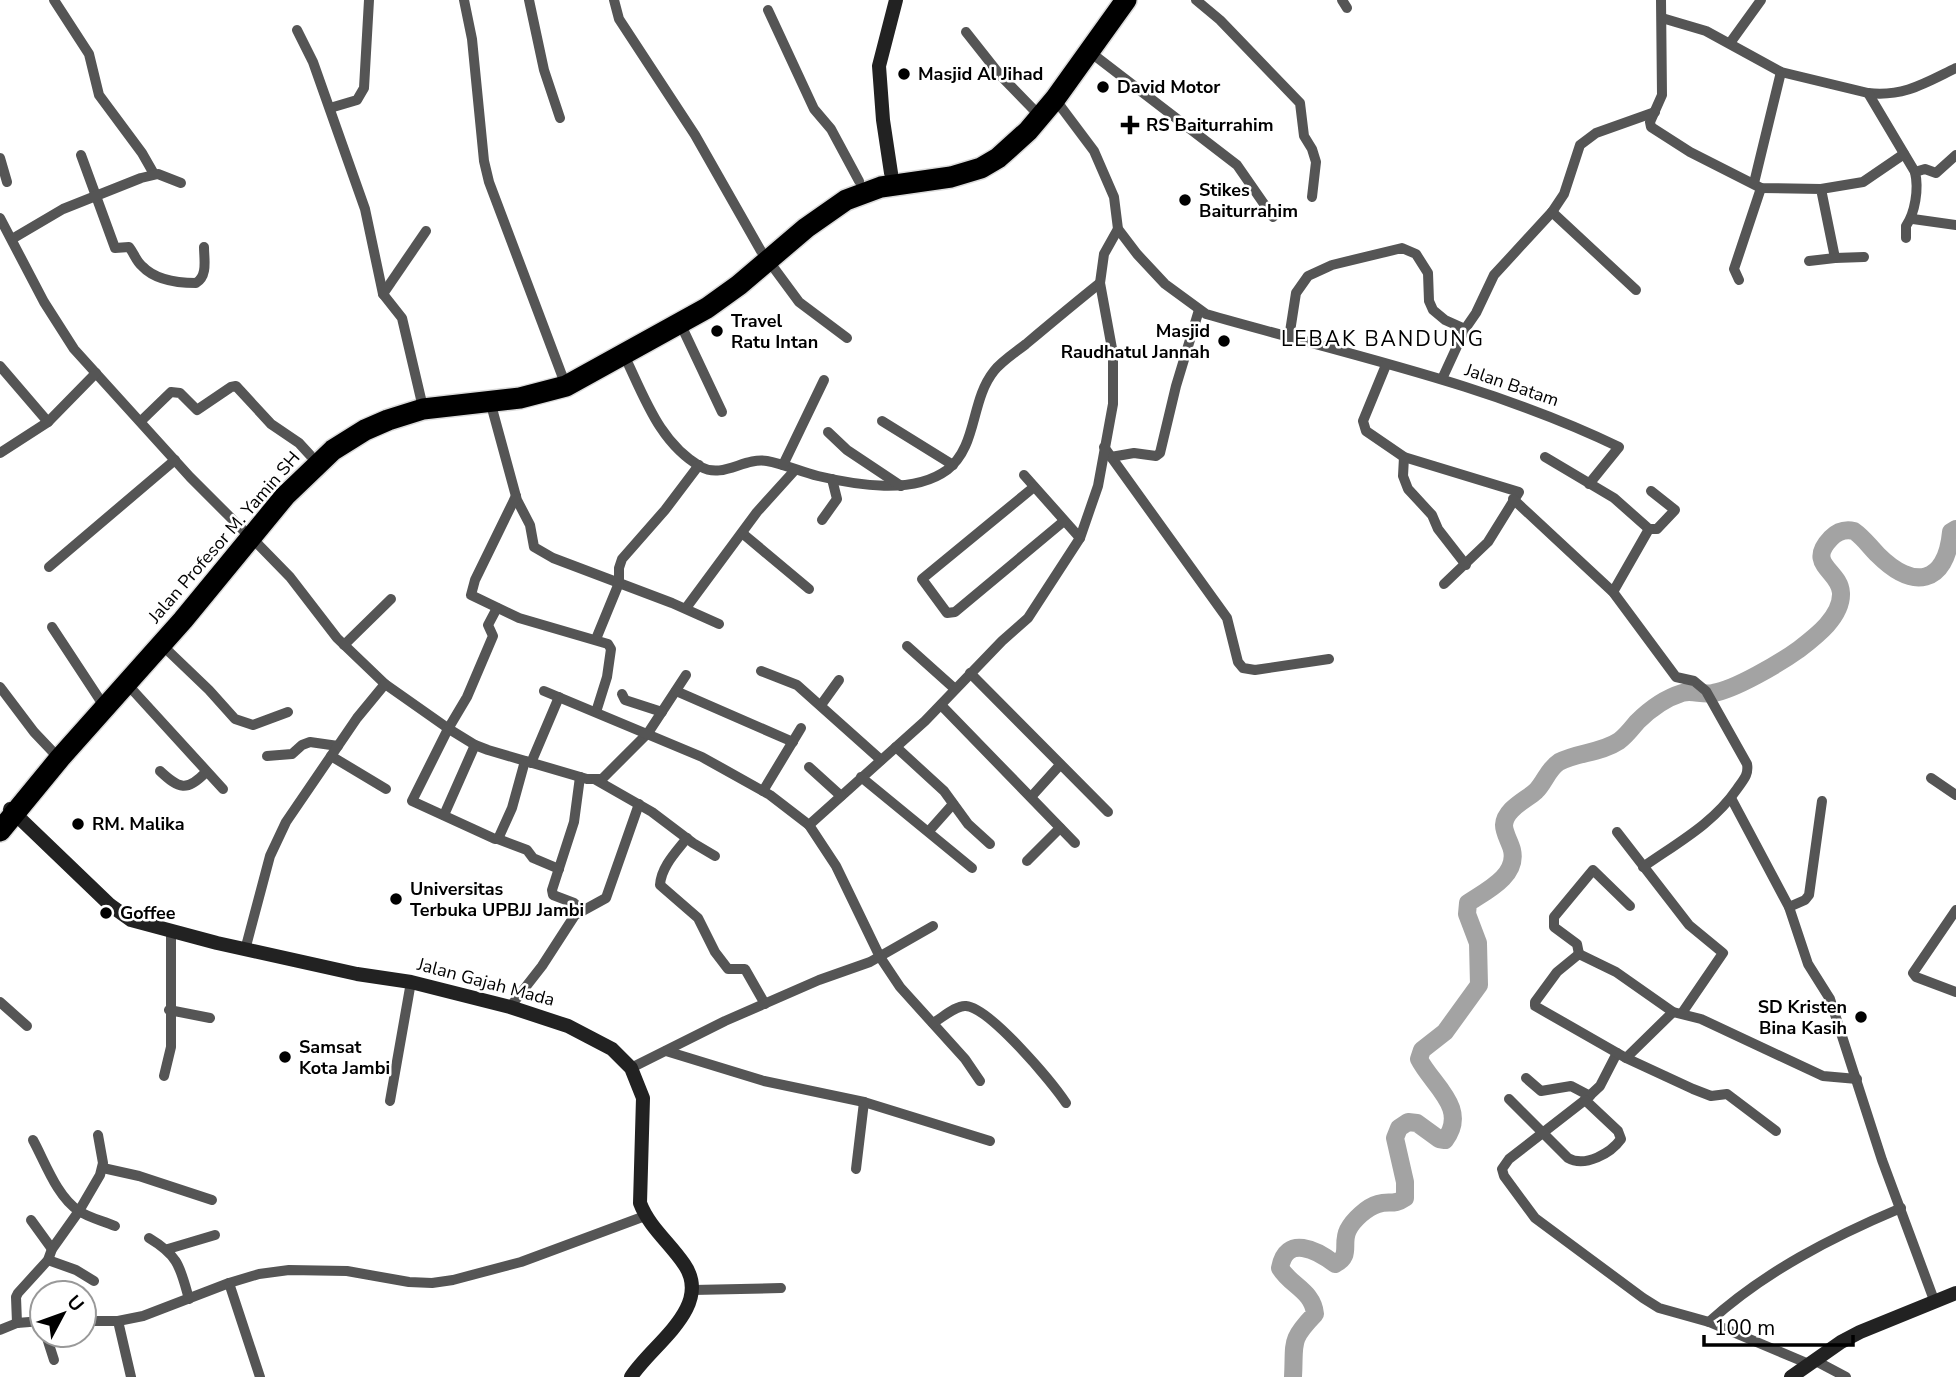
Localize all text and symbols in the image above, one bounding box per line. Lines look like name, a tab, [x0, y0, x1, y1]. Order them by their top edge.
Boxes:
place label: Masjid Al Jihad	[918, 62, 1043, 86]
marker: Masjid Al Jihad	[896, 66, 912, 82]
place label: David Motor	[1117, 75, 1220, 99]
marker: David Motor	[1095, 79, 1111, 95]
place label: RS Baiturrahim	[1146, 113, 1273, 137]
marker: RS Baiturrahim	[1120, 115, 1140, 135]
place label: Stikes Baiturrahim	[1199, 178, 1298, 223]
marker: Stikes Baiturrahim	[1177, 192, 1193, 208]
place label: Travel Ratu Intan	[731, 309, 818, 354]
place label: Masjid Raudhatul Jannah	[1061, 319, 1210, 364]
marker: Travel Ratu Intan	[709, 323, 725, 339]
district label: LEBAK BANDUNG	[1281, 325, 1485, 353]
marker: Masjid Raudhatul Jannah	[1216, 333, 1232, 349]
street label: Jalan Batam	[1461, 357, 1562, 412]
street label: Jalan Profesor M. Yamin SH	[142, 446, 305, 629]
place label: RM. Malika	[92, 812, 185, 836]
marker: RM. Malika	[70, 816, 86, 832]
place label: Universitas Terbuka UPBJJ Jambi	[410, 877, 584, 922]
marker: Universitas Terbuka UPBJJ Jambi	[388, 891, 404, 907]
place label: Goffee	[120, 901, 176, 925]
marker: Goffee	[98, 905, 114, 921]
street label: Jalan Gajah Mada	[414, 952, 557, 1012]
place label: SD Kristen Bina Kasih	[1758, 995, 1847, 1040]
marker: SD Kristen Bina Kasih	[1853, 1009, 1869, 1025]
place label: Samsat Kota Jambi	[299, 1035, 390, 1080]
marker: Samsat Kota Jambi	[277, 1049, 293, 1065]
north arrow	[28, 1279, 98, 1349]
text: U	[61, 1290, 89, 1317]
scale bar	[1704, 1304, 1853, 1348]
text: 100 m	[1714, 1314, 1775, 1342]

